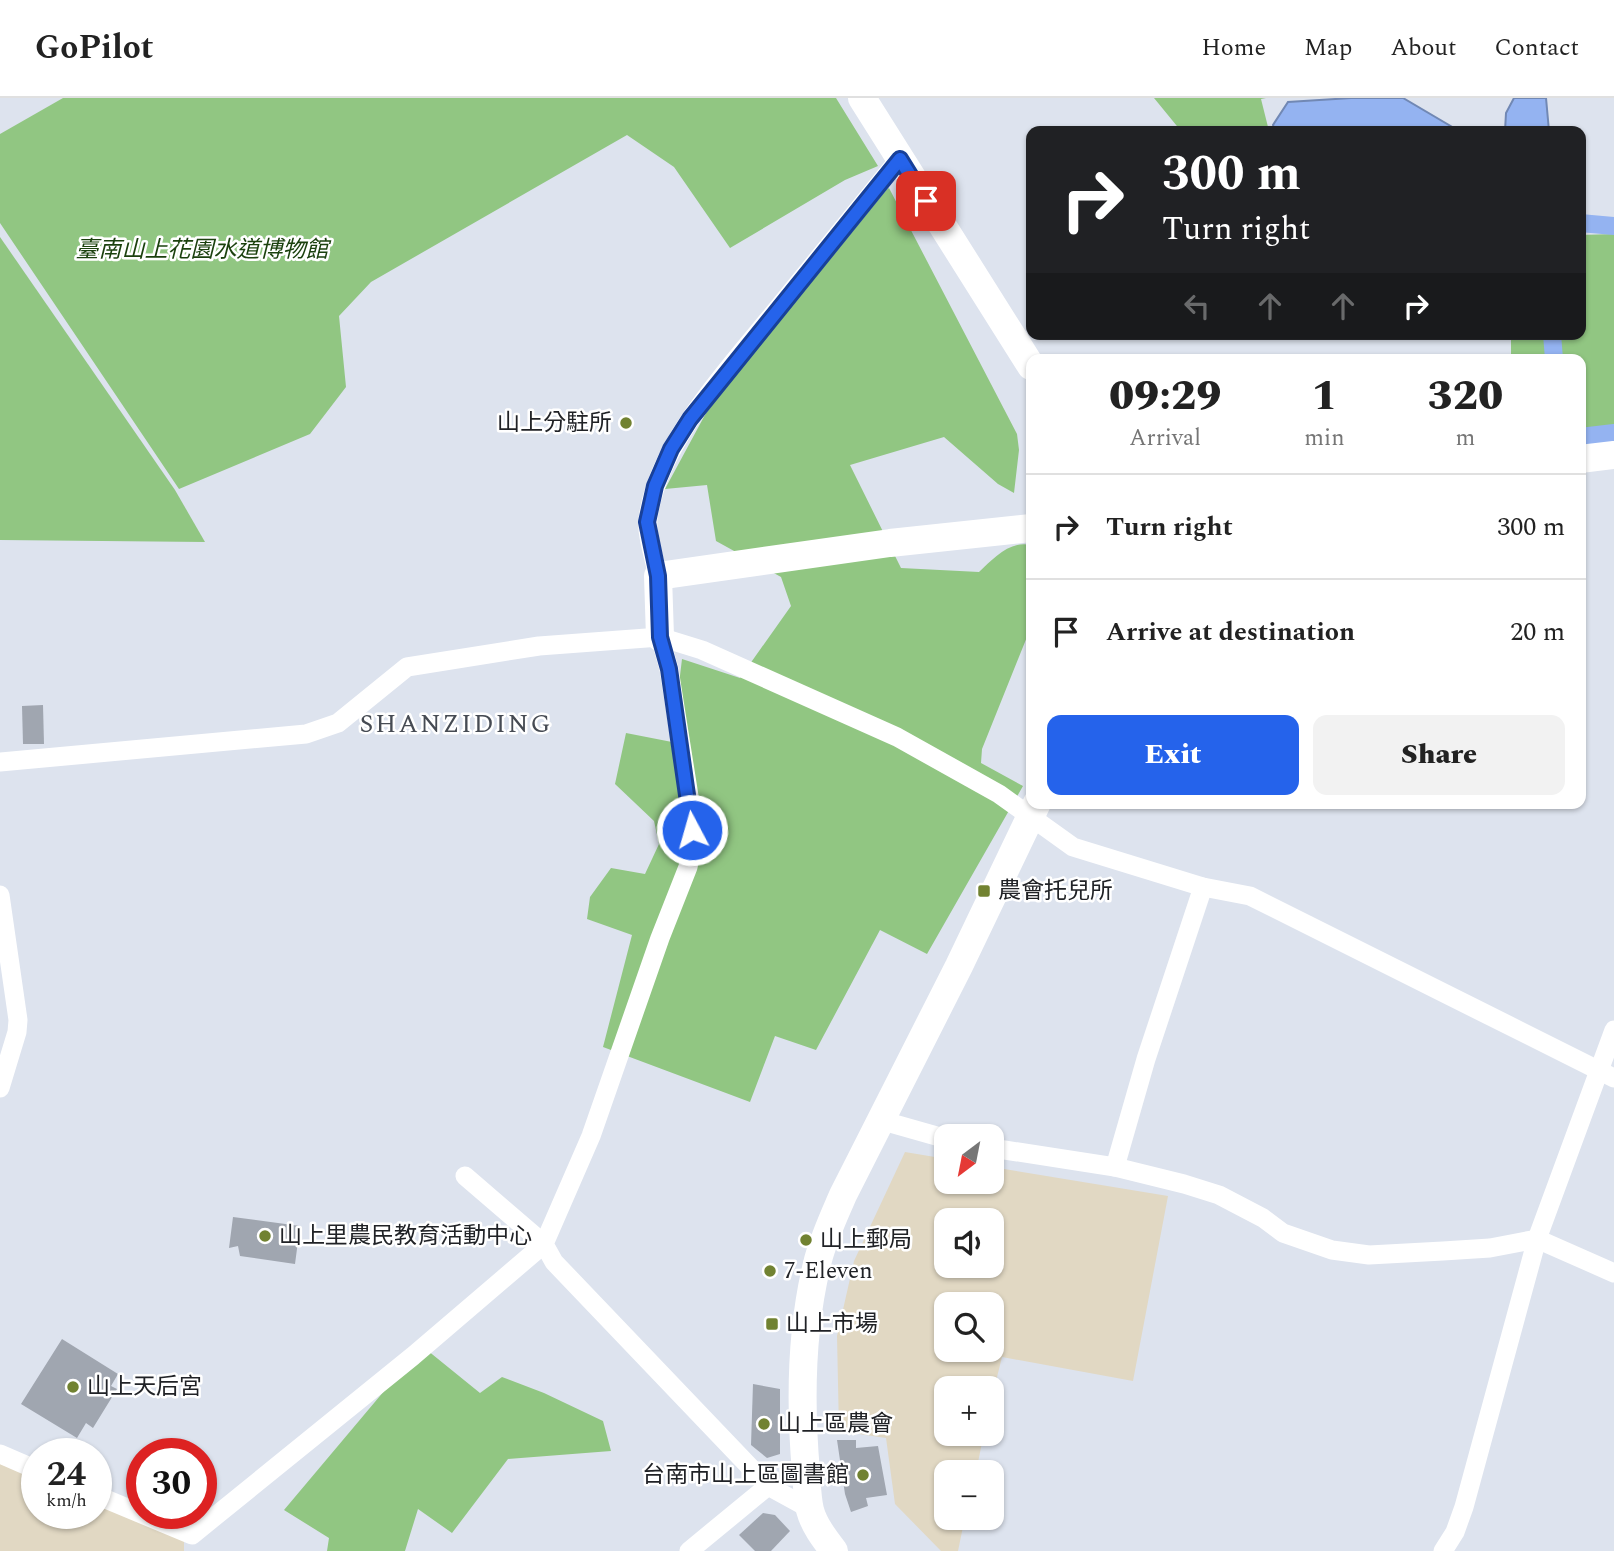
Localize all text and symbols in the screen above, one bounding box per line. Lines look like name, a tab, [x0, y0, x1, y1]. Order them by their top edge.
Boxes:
text: GoPilot	[35, 23, 154, 73]
text: Home	[1201, 30, 1266, 66]
text: Map	[1304, 30, 1352, 66]
text: About	[1390, 30, 1456, 66]
text: Contact	[1494, 30, 1579, 66]
text: 300 m	[1162, 137, 1301, 212]
icon: right	[1047, 154, 1138, 245]
pin	[896, 171, 956, 231]
icon: arrive	[907, 182, 945, 220]
text: Turn right	[1162, 205, 1310, 254]
park label: 臺南山上花園水道博物館	[76, 233, 332, 268]
icon: left	[1178, 287, 1216, 325]
icon: ahead	[1251, 287, 1289, 325]
icon: ahead	[1324, 287, 1362, 325]
icon: right	[1397, 287, 1435, 325]
text: 09:29	[1109, 365, 1221, 428]
text: 1	[1312, 365, 1337, 428]
text: 320	[1427, 365, 1503, 428]
place label: 山上分駐所	[497, 406, 612, 441]
marker: 山上分駐所	[618, 415, 634, 431]
text: Arrival	[1129, 421, 1201, 456]
text: min	[1304, 421, 1345, 456]
text: m	[1455, 421, 1475, 456]
text: Turn right	[1106, 507, 1233, 547]
text: 300 m	[1497, 507, 1565, 547]
icon: right	[1047, 508, 1085, 546]
text: Arrive at destination	[1106, 612, 1355, 652]
text: 20 m	[1510, 612, 1565, 652]
icon: arrive	[1047, 613, 1085, 651]
district label: SHANZIDING	[360, 704, 552, 744]
button: Exit	[1047, 715, 1299, 795]
button: Share	[1313, 715, 1565, 795]
position arrow	[655, 793, 729, 867]
place label: 農會托兒所	[998, 874, 1113, 909]
marker: 農會托兒所	[976, 883, 992, 899]
north arrow	[934, 1124, 1004, 1194]
map controls	[934, 1124, 1004, 1530]
button: sound	[934, 1208, 1004, 1278]
place label: 山上里農民教育活動中心	[279, 1219, 532, 1254]
place label: 山上郵局	[820, 1223, 912, 1258]
marker: 山上里農民教育活動中心	[257, 1228, 273, 1244]
marker: 山上郵局	[798, 1232, 814, 1248]
place label: 7-Eleven	[784, 1254, 873, 1289]
marker: 7-Eleven	[762, 1263, 778, 1279]
button: search	[934, 1292, 1004, 1362]
place label: 山上市場	[786, 1307, 878, 1342]
marker: 山上市場	[764, 1316, 780, 1332]
place label: 山上天后宮	[87, 1370, 202, 1405]
button: +	[934, 1376, 1004, 1446]
marker: 山上天后宮	[65, 1379, 81, 1395]
place label: 山上區農會	[778, 1407, 893, 1442]
marker: 山上區農會	[756, 1416, 772, 1432]
speed limit sign: 30	[126, 1438, 217, 1529]
text: 24	[47, 1448, 86, 1501]
place label: 台南市山上區圖書館	[642, 1458, 849, 1493]
button: −	[934, 1460, 1004, 1530]
marker: 台南市山上區圖書館	[855, 1467, 871, 1483]
text: km/h	[46, 1487, 87, 1514]

